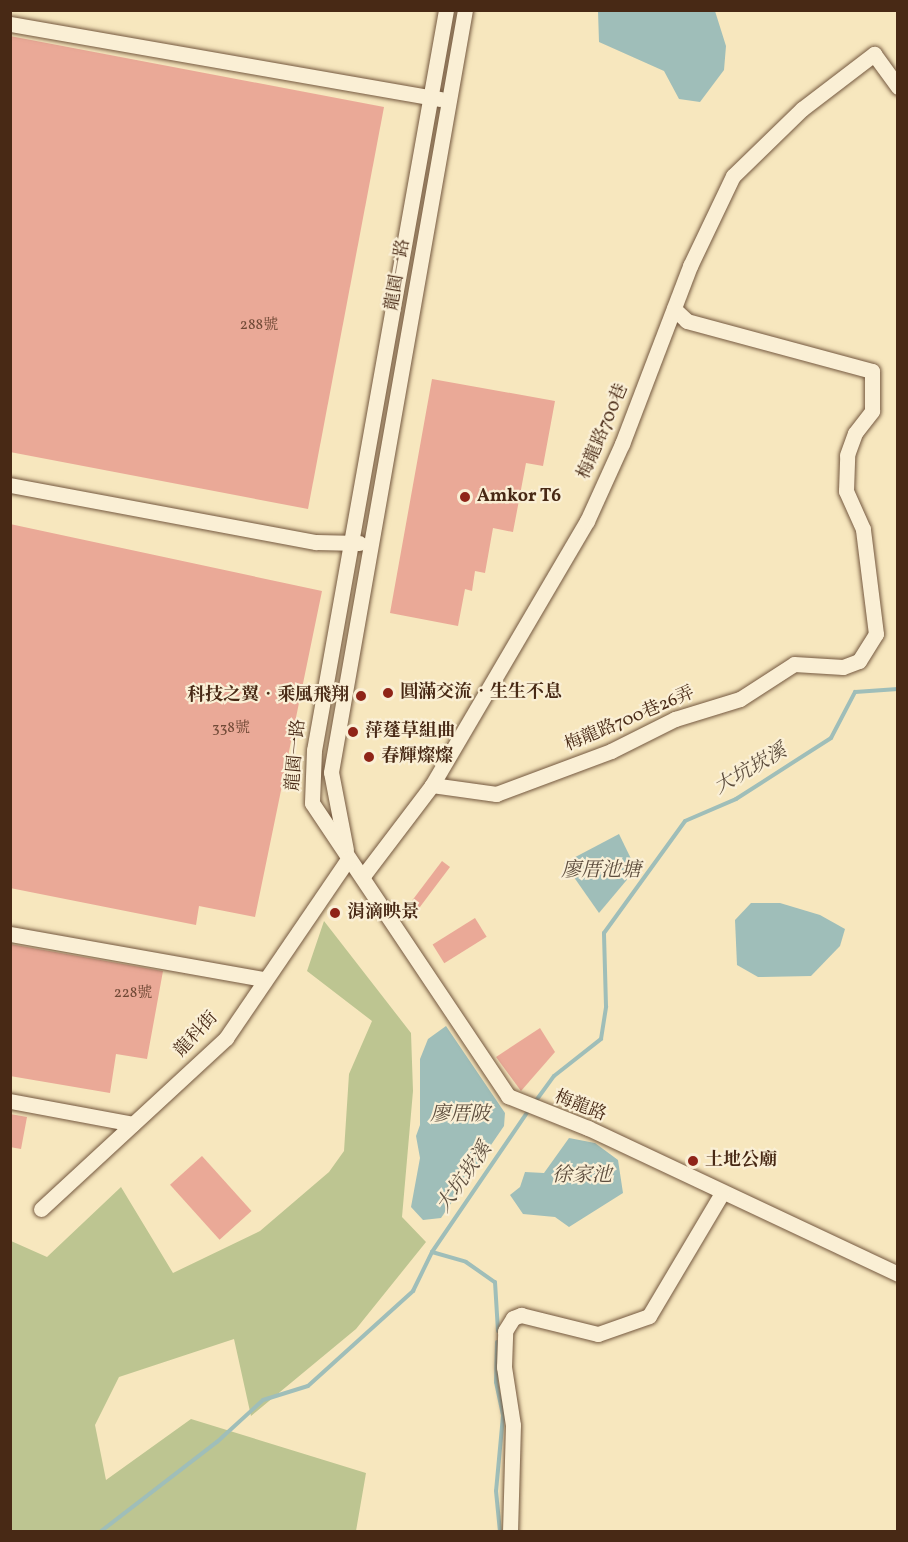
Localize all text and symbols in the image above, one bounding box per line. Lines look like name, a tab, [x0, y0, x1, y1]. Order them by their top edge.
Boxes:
street label: 龍園一路	[382, 238, 416, 312]
house number: 288號	[240, 317, 278, 335]
street label: 梅龍路700巷	[574, 381, 634, 483]
place label: Amkor T6	[477, 486, 561, 508]
marker: Amkor T6	[458, 490, 472, 504]
place label: 圓滿交流．生生不息	[400, 682, 562, 704]
street label: 梅龍路700巷26弄	[562, 683, 698, 757]
place label: 科技之翼．乘風飛翔	[187, 685, 349, 707]
marker: 圓滿交流．生生不息	[381, 686, 395, 700]
marker: 科技之翼．乘風飛翔	[354, 689, 368, 703]
street label: 龍園一路	[283, 718, 311, 792]
house number: 338號	[212, 720, 250, 738]
place label: 萍蓬草組曲	[365, 721, 455, 743]
marker: 萍蓬草組曲	[346, 725, 360, 739]
water label: 大坑崁溪	[710, 740, 792, 800]
place label: 春輝燦燦	[381, 746, 453, 768]
marker: 春輝燦燦	[362, 750, 376, 764]
water label: 廖厝池塘	[561, 859, 641, 883]
place label: 涓滴映景	[347, 902, 419, 924]
marker: 涓滴映景	[328, 906, 342, 920]
house number: 228號	[114, 985, 152, 1003]
street label: 龍科街	[171, 1008, 223, 1062]
street label: 梅龍路	[551, 1087, 609, 1127]
water label: 廖厝陂	[430, 1103, 490, 1127]
water label: 大坑崁溪	[432, 1138, 498, 1218]
place label: 土地公廟	[705, 1150, 777, 1172]
marker: 土地公廟	[686, 1154, 700, 1168]
water label: 徐家池	[552, 1164, 612, 1188]

